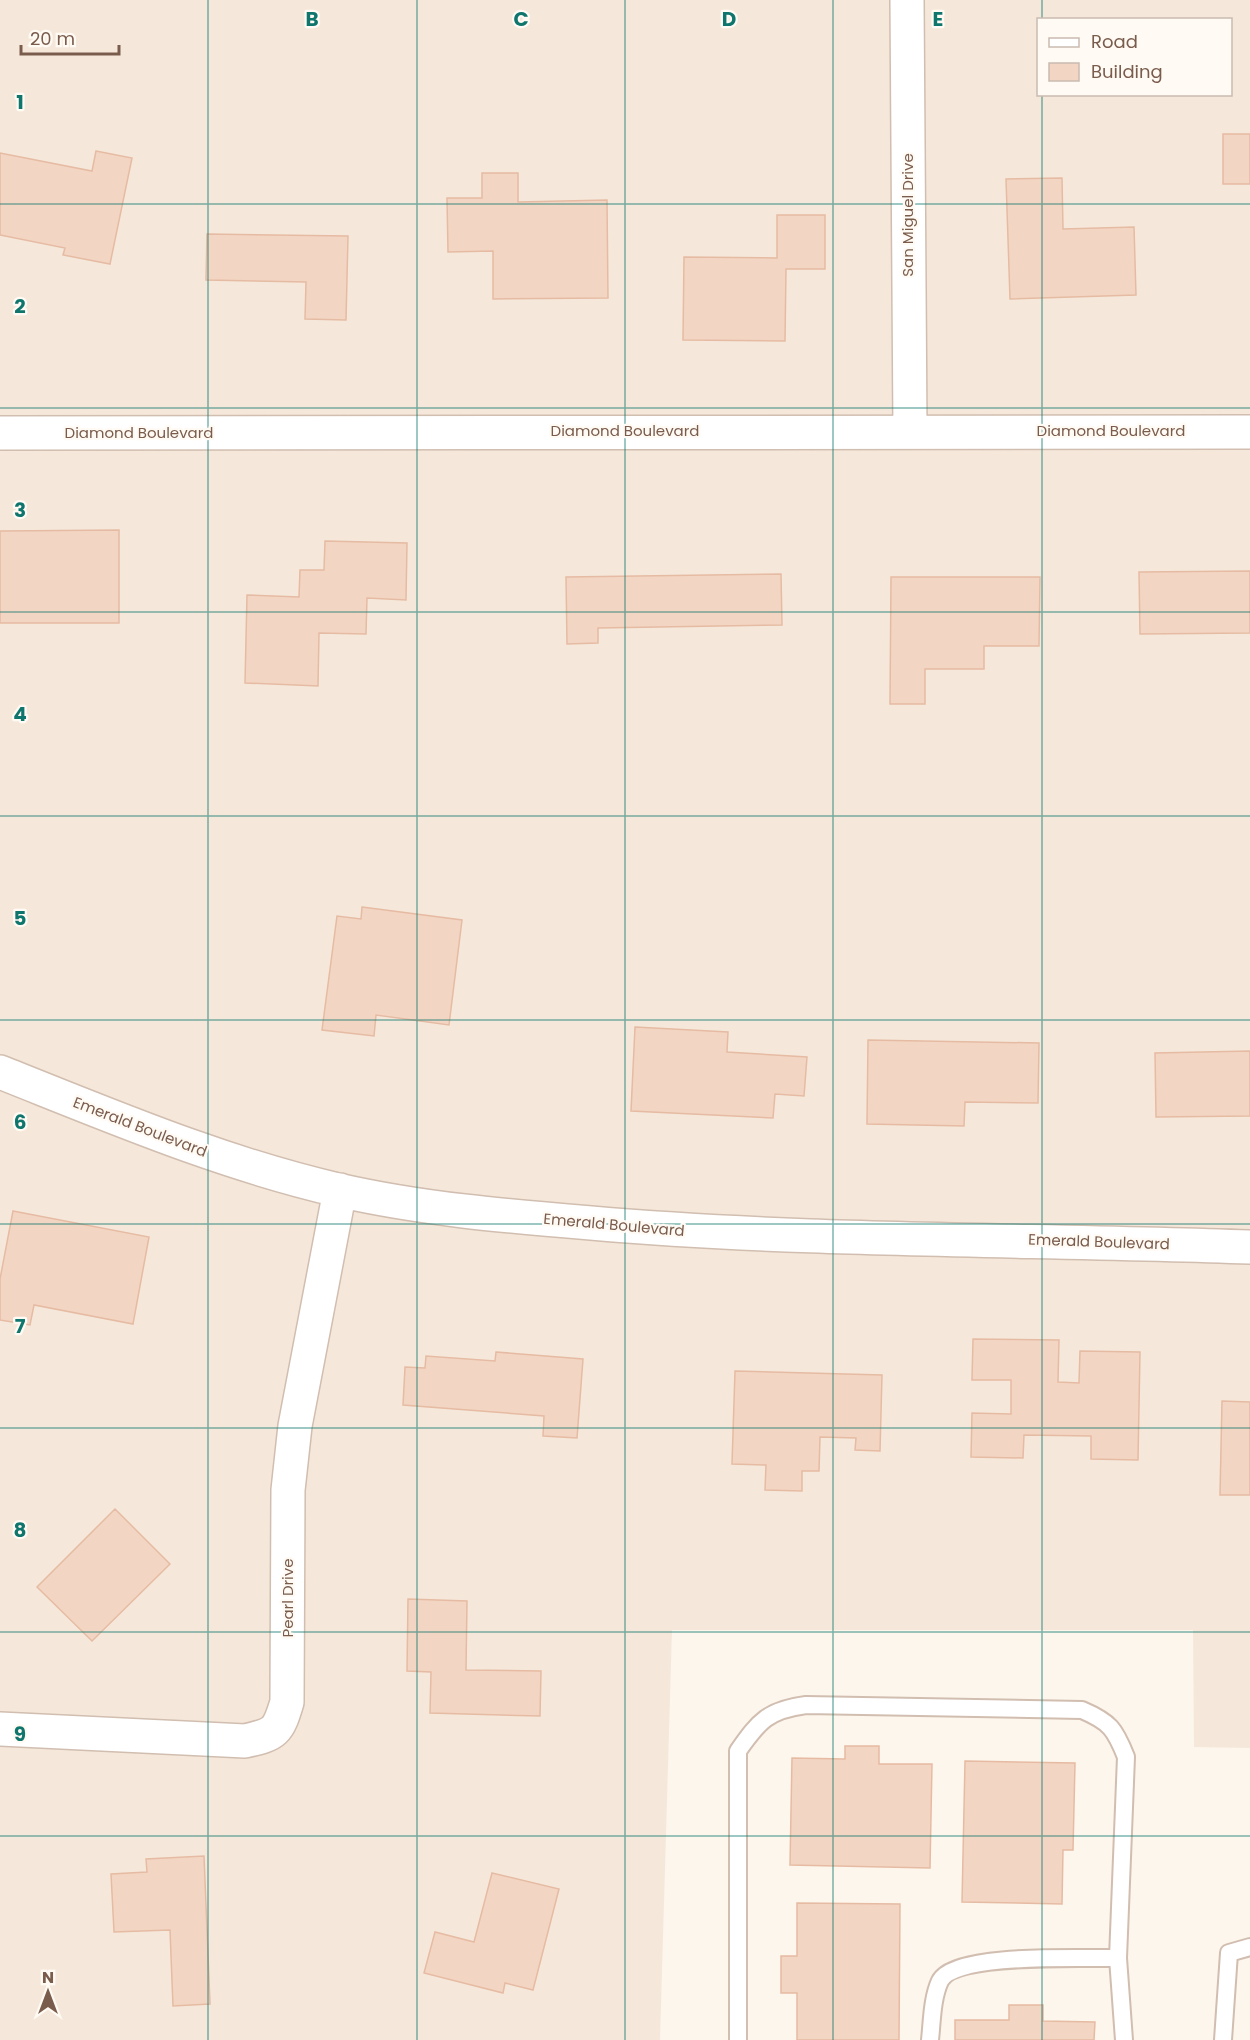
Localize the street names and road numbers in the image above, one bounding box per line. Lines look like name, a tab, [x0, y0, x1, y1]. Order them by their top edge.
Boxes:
street label: San Miguel Drive	[897, 153, 918, 277]
street label: Diamond Boulevard	[551, 420, 699, 441]
street label: Diamond Boulevard	[1037, 420, 1185, 441]
street label: Diamond Boulevard	[65, 422, 213, 443]
street label: Emerald Boulevard	[70, 1091, 210, 1162]
street label: Emerald Boulevard	[543, 1208, 686, 1241]
street label: Emerald Boulevard	[1028, 1229, 1170, 1254]
street label: Pearl Drive	[277, 1558, 298, 1638]

